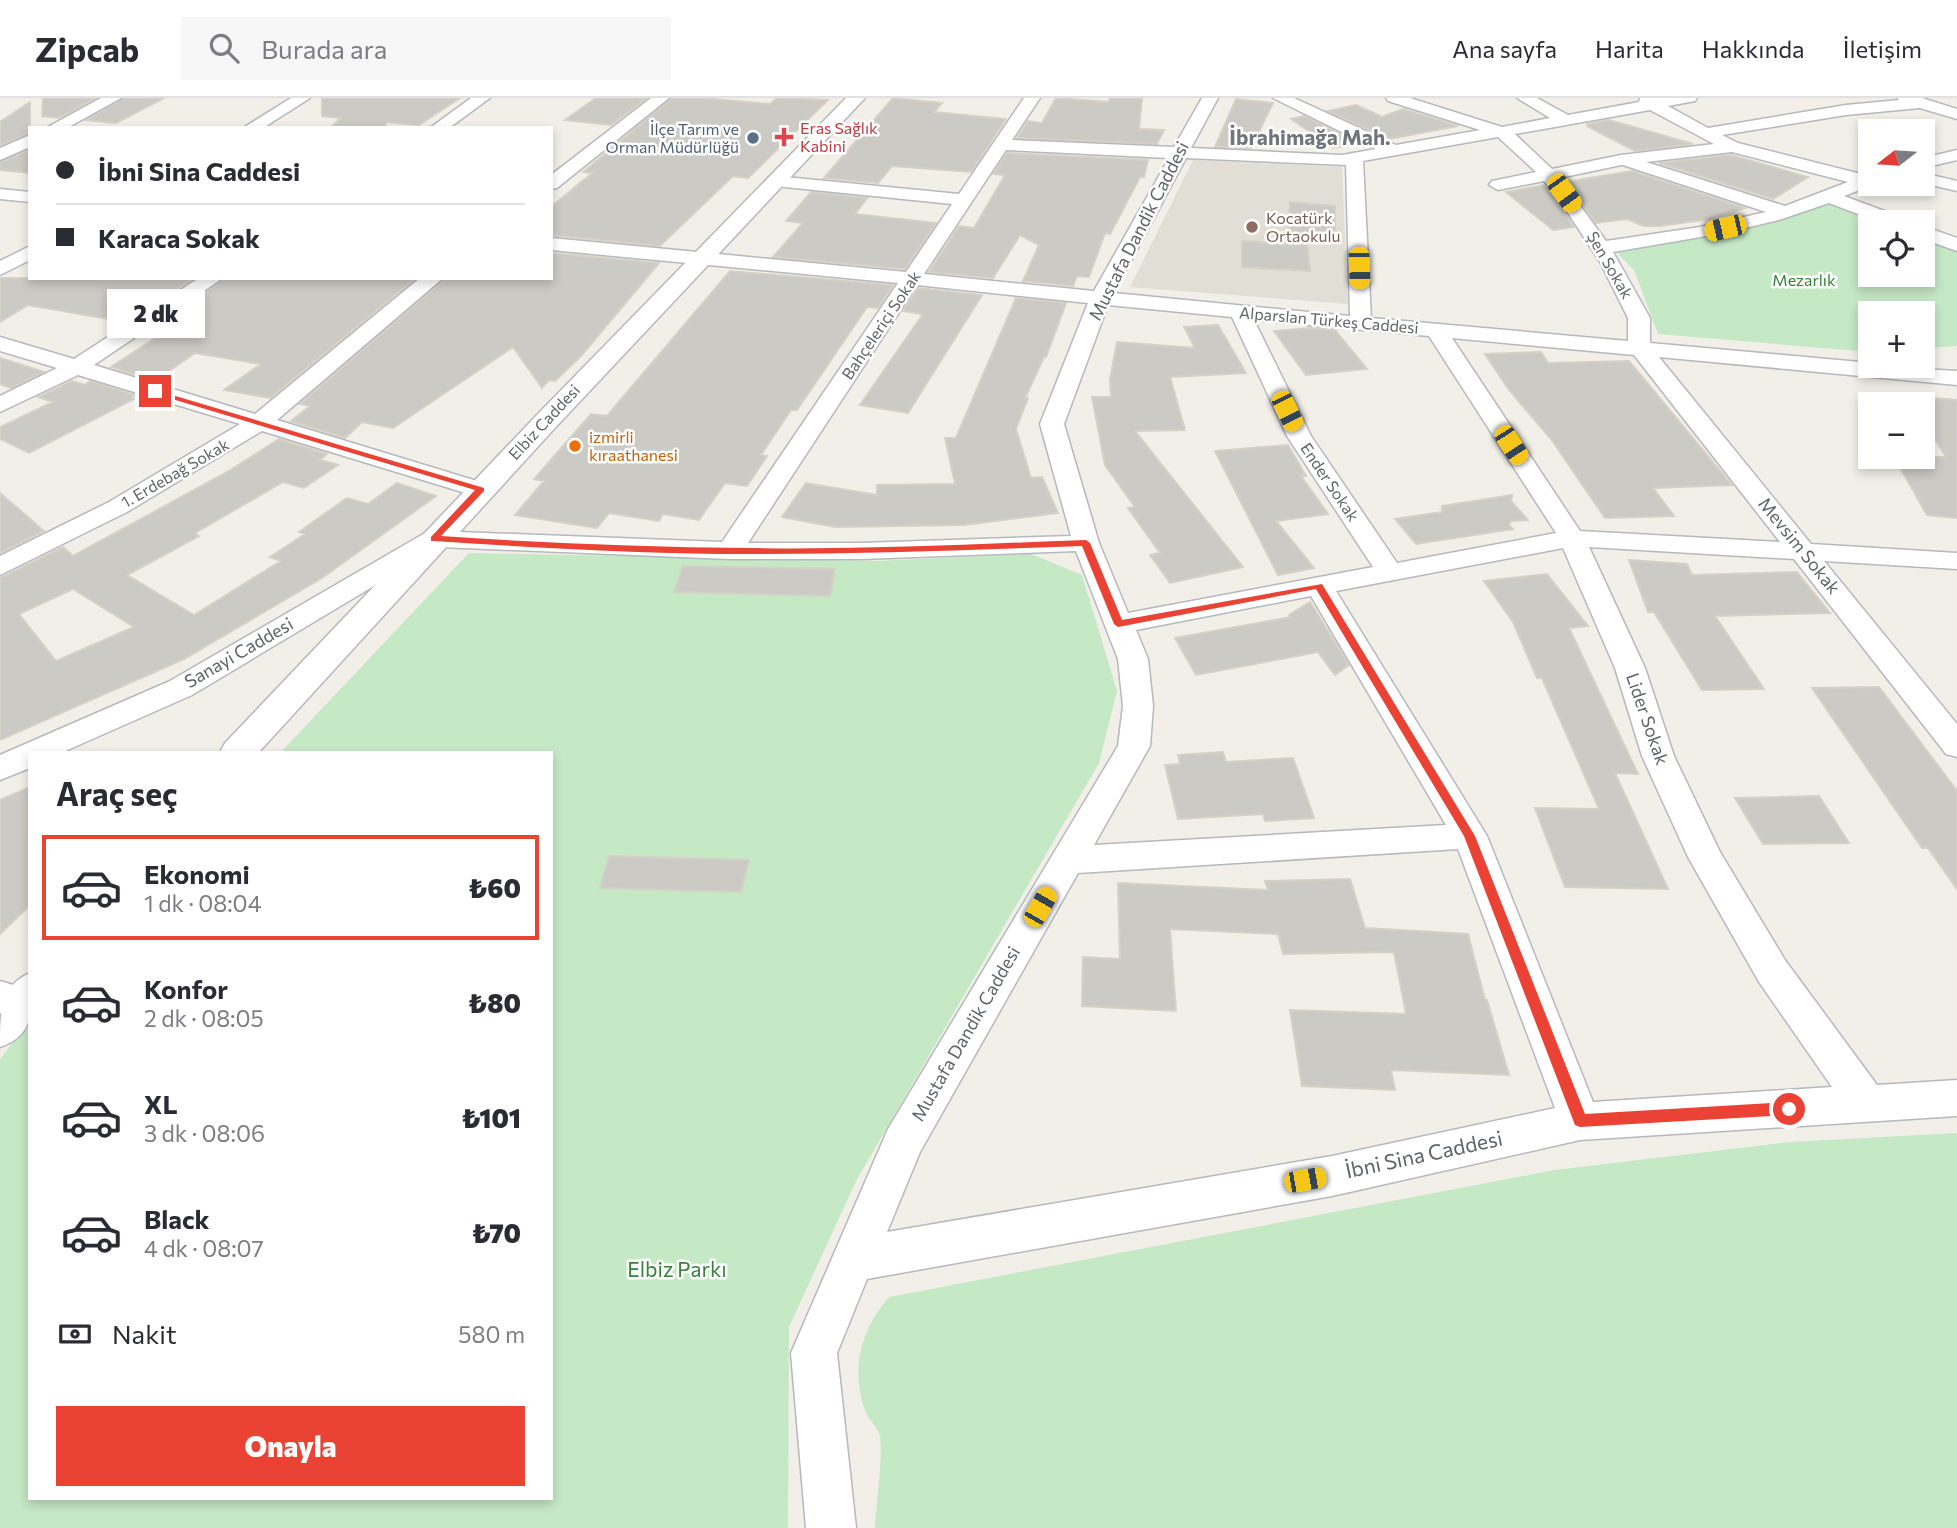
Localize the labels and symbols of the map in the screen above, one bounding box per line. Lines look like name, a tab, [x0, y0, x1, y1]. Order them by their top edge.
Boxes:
place label: Eras Sağlık Kabini	[800, 118, 878, 155]
place label: İlçe Tarım ve Orman Müdürlüğü	[606, 119, 739, 156]
north arrow	[1858, 119, 1936, 196]
district label: İbrahimağa Mah.	[1229, 124, 1391, 149]
marker: Eras Sağlık Kabini	[774, 127, 794, 147]
marker: İlçe Tarım ve Orman Müdürlüğü	[745, 130, 761, 146]
street label: Mustafa Dandik Caddesi	[1083, 137, 1193, 324]
car	[1544, 170, 1585, 216]
place label: Kocatürk Ortaokulu	[1266, 208, 1341, 245]
car	[1703, 213, 1748, 243]
marker: Kocatürk Ortaokulu	[1244, 219, 1260, 235]
street label: Şen Sokak	[1584, 228, 1638, 302]
car	[1348, 247, 1371, 289]
street label: Bahçeleriçi Sokak	[837, 267, 924, 383]
park label: Mezarlık	[1772, 270, 1836, 289]
callout: 2 dk	[106, 289, 204, 338]
street label: Alparslan Türkeş Caddesi	[1239, 302, 1420, 337]
route end	[139, 375, 171, 407]
street label: Elbiz Caddesi	[504, 380, 583, 463]
car	[1269, 388, 1306, 434]
car	[1491, 422, 1532, 468]
place label: izmirli kıraathanesi	[589, 427, 678, 464]
street label: 1. Erdebağ Sokak	[118, 434, 232, 511]
marker: izmirli kıraathanesi	[567, 438, 583, 454]
street label: Ender Sokak	[1297, 439, 1364, 525]
street label: Mevsim Sokak	[1754, 493, 1846, 598]
street label: Sanayi Caddesi	[180, 612, 297, 692]
street label: Lider Sokak	[1622, 670, 1674, 768]
car	[1021, 884, 1060, 930]
street label: Mustafa Dandik Caddesi	[906, 942, 1024, 1125]
route start	[1773, 1093, 1805, 1125]
street label: İbni Sina Caddesi	[1343, 1125, 1505, 1182]
car	[1283, 1166, 1328, 1194]
park label: Elbiz Parkı	[627, 1256, 727, 1281]

